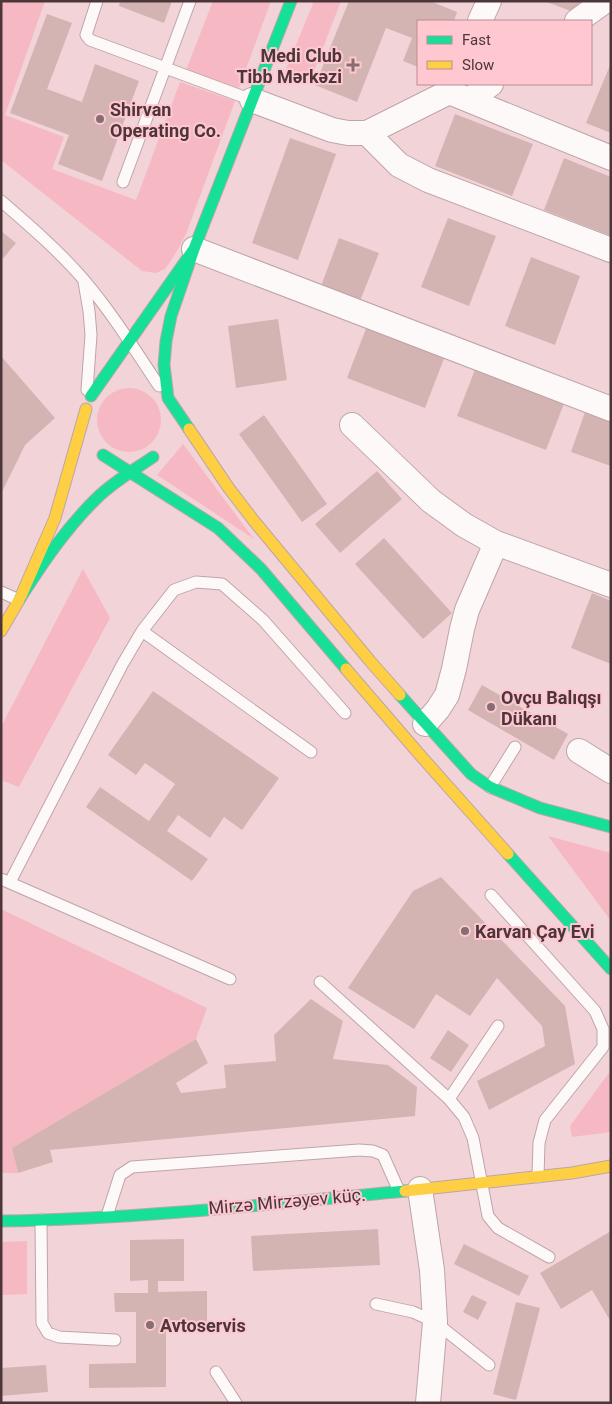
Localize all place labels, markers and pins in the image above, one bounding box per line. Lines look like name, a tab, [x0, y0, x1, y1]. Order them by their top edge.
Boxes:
place label: Medi Club Tibb Mərkəzi	[236, 45, 342, 87]
marker: Medi Club Tibb Mərkəzi	[346, 58, 360, 72]
place label: Shirvan Operating Co.	[110, 99, 221, 141]
marker: Shirvan Operating Co.	[94, 113, 106, 125]
place label: Ovçu Balıqşı Dükanı	[501, 687, 601, 729]
marker: Ovçu Balıqşı Dükanı	[485, 701, 497, 713]
place label: Karvan Çay Evi	[475, 921, 595, 942]
marker: Karvan Çay Evi	[459, 925, 471, 937]
place label: Avtoservis	[160, 1315, 246, 1336]
marker: Avtoservis	[144, 1319, 156, 1331]

